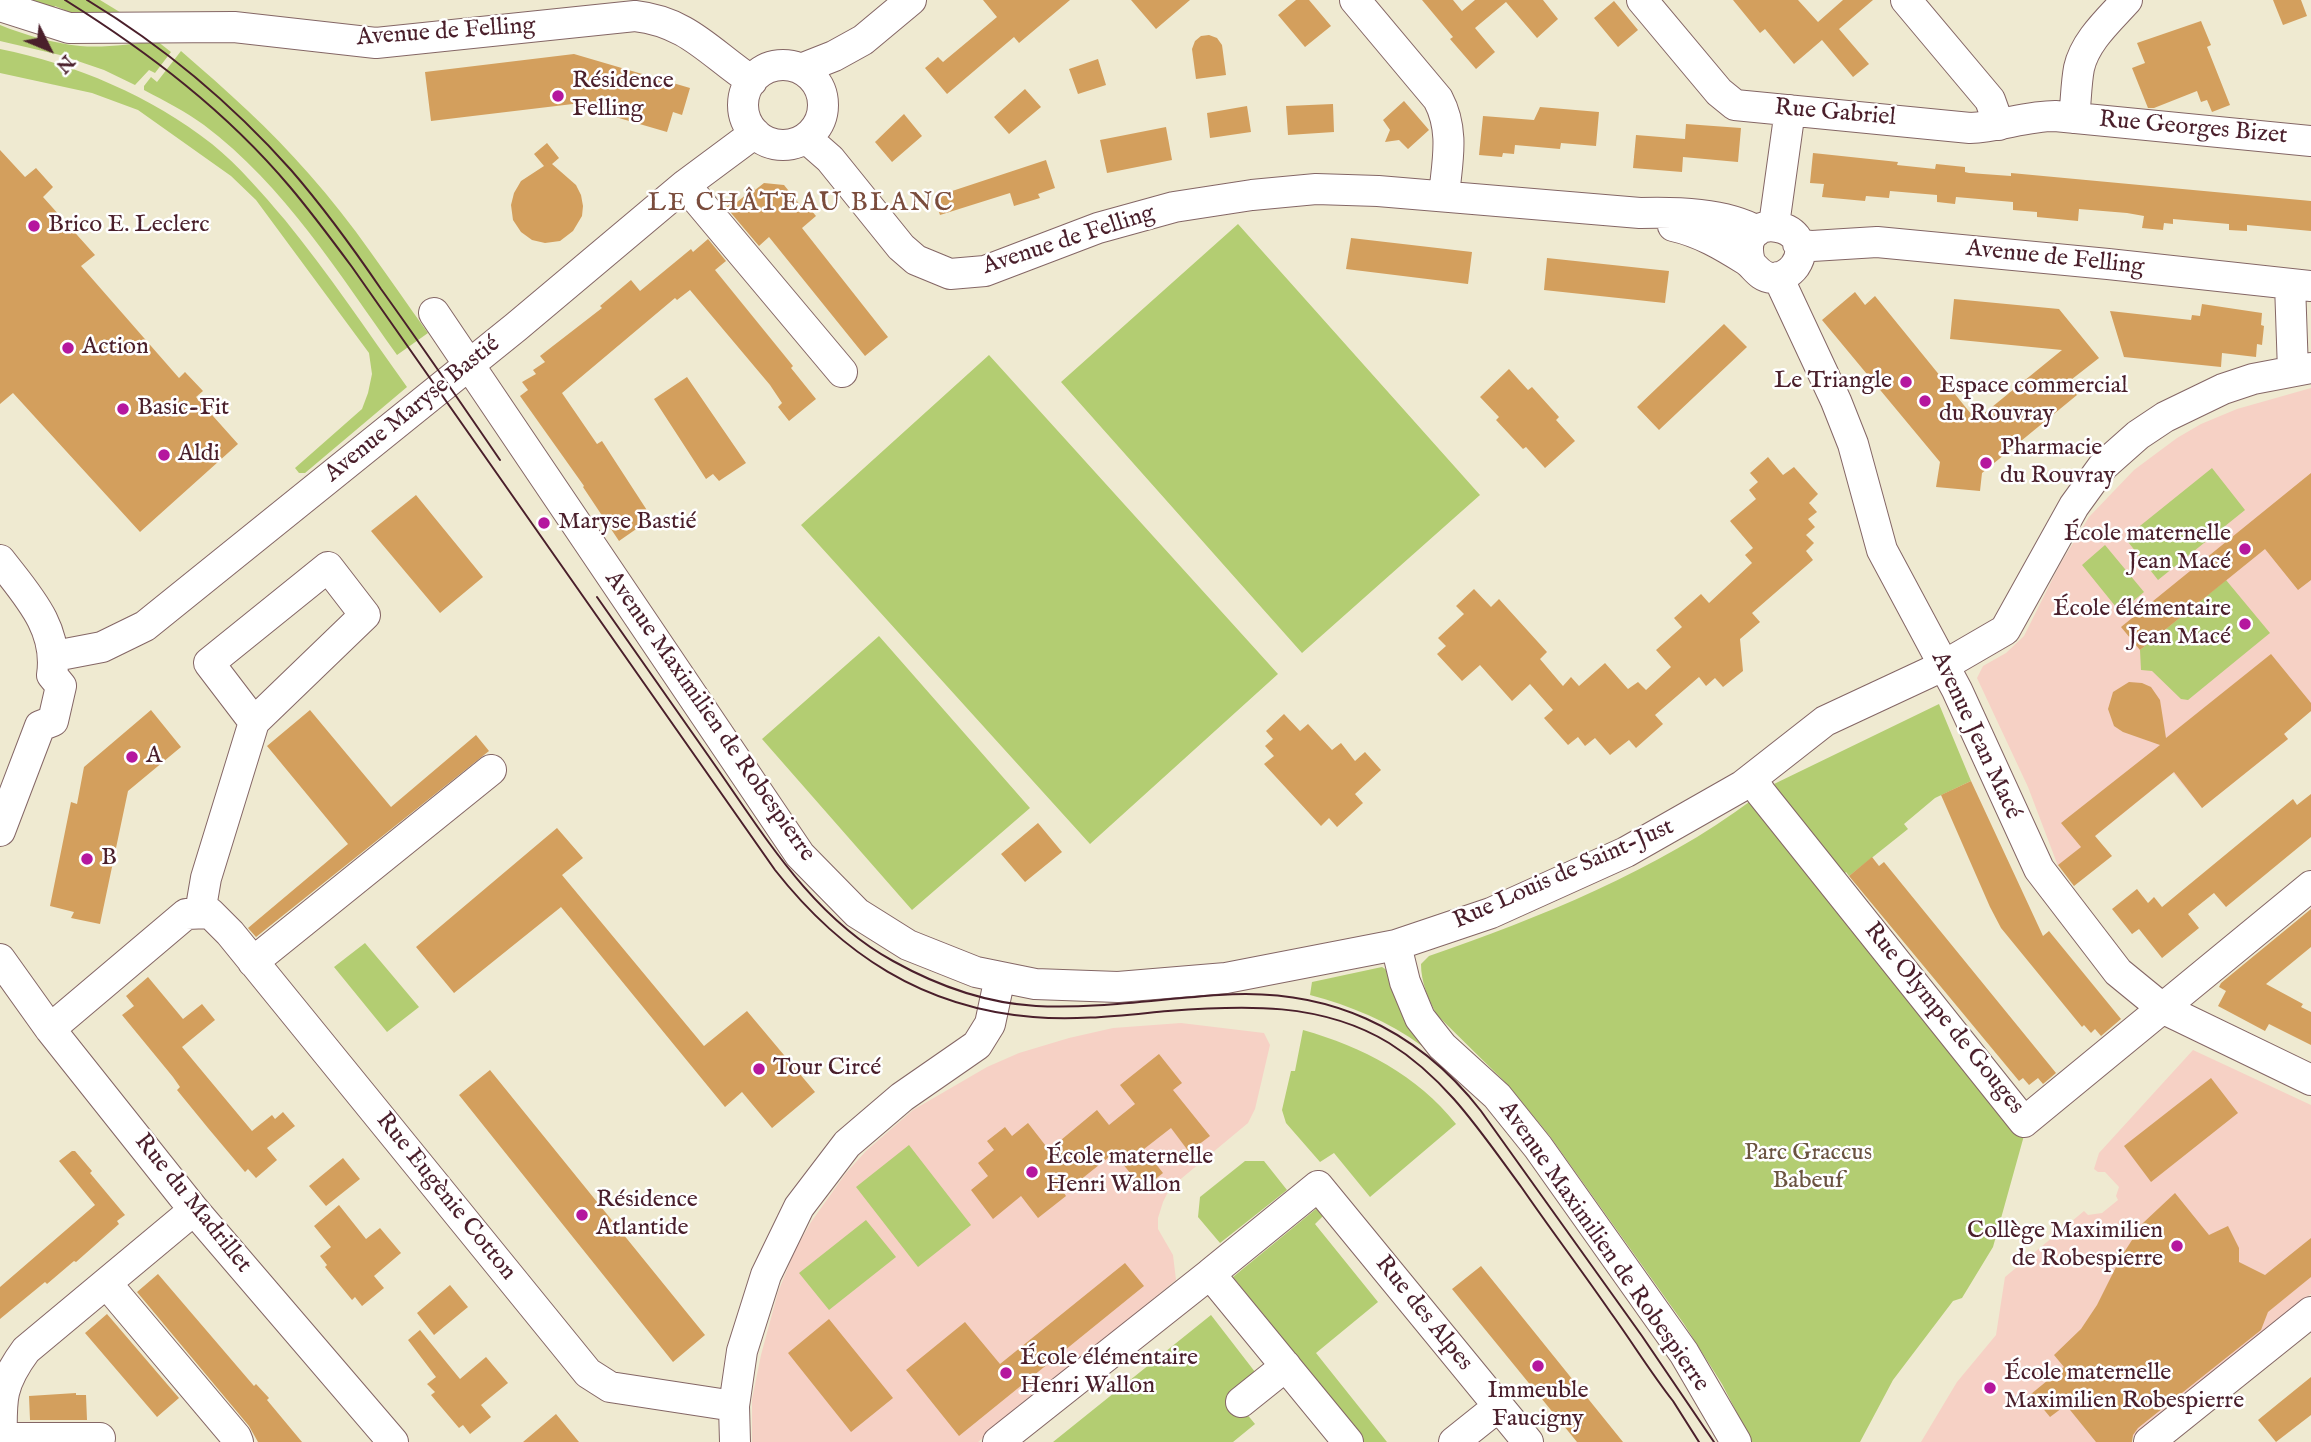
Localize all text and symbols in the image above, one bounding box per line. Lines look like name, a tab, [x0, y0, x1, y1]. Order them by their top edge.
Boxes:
street label: Avenue de Felling	[356, 12, 536, 54]
north arrow	[14, 14, 84, 84]
text: N	[50, 49, 79, 78]
place label: Résidence Felling	[572, 68, 674, 124]
marker: Résidence Felling	[550, 88, 566, 104]
street label: Rue Gabriel	[1773, 94, 1897, 134]
street label: Rue Georges Bizet	[2098, 106, 2288, 152]
district label: LE CHÂTEAU BLANC	[649, 189, 953, 221]
street label: Avenue de Felling	[979, 200, 1159, 282]
place label: Brico E. Leclerc	[48, 212, 210, 240]
marker: Brico E. Leclerc	[26, 218, 42, 234]
street label: Avenue de Felling	[1964, 235, 2146, 283]
street label: Avenue Maryse Bastié	[320, 330, 506, 490]
place label: Action	[82, 334, 149, 362]
marker: Action	[60, 340, 76, 356]
place label: Le Triangle	[1774, 368, 1892, 396]
place label: Espace commercial du Rouvray	[1939, 373, 2128, 429]
marker: Le Triangle	[1898, 374, 1914, 390]
marker: Espace commercial du Rouvray	[1917, 393, 1933, 409]
place label: Basic-Fit	[137, 395, 229, 423]
marker: Basic-Fit	[115, 401, 131, 417]
place label: Pharmacie du Rouvray	[2000, 435, 2115, 491]
place label: Aldi	[178, 441, 220, 469]
marker: Aldi	[156, 447, 172, 463]
marker: Pharmacie du Rouvray	[1978, 455, 1994, 471]
place label: Maryse Bastié	[558, 509, 697, 537]
marker: Maryse Bastié	[536, 515, 552, 531]
place label: École maternelle Jean Macé	[2064, 521, 2231, 577]
marker: École maternelle Jean Macé	[2237, 541, 2253, 557]
street label: Avenue Maximilien de Robespierre	[597, 566, 821, 868]
place label: École élémentaire Jean Macé	[2053, 596, 2231, 652]
marker: École élémentaire Jean Macé	[2237, 616, 2253, 632]
street label: Avenue Jean Macé	[1924, 648, 2026, 824]
place label: A	[146, 743, 162, 771]
marker: A	[124, 749, 140, 765]
street label: Rue Louis de Saint-Just	[1449, 813, 1679, 937]
place label: B	[101, 845, 117, 873]
marker: B	[79, 851, 95, 867]
street label: Rue Olympe de Gouges	[1857, 917, 2029, 1121]
place label: Tour Circé	[773, 1055, 881, 1083]
marker: Tour Circé	[751, 1061, 767, 1077]
street label: Avenue Maximilien de Robespierre	[1491, 1096, 1715, 1398]
street label: Rue Eugènie Cotton	[369, 1107, 521, 1287]
street label: Rue du Madrillet	[127, 1129, 257, 1279]
park label: Parc Graccus Babeuf	[1744, 1140, 1872, 1196]
place label: École maternelle Henri Wallon	[1046, 1144, 1213, 1200]
marker: École maternelle Henri Wallon	[1024, 1164, 1040, 1180]
place label: Résidence Atlantide	[596, 1187, 698, 1243]
marker: Résidence Atlantide	[574, 1207, 590, 1223]
place label: Collège Maximilien de Robespierre	[1967, 1218, 2163, 1274]
marker: Collège Maximilien de Robespierre	[2169, 1238, 2185, 1254]
street label: Rue des Alpes	[1368, 1251, 1478, 1377]
place label: École élémentaire Henri Wallon	[1020, 1345, 1198, 1401]
marker: Immeuble Faucigny	[1530, 1358, 1546, 1374]
place label: École maternelle Maximilien Robespierre	[2004, 1360, 2244, 1416]
marker: École élémentaire Henri Wallon	[998, 1365, 1014, 1381]
place label: Immeuble Faucigny	[1488, 1378, 1588, 1434]
marker: École maternelle Maximilien Robespierre	[1982, 1380, 1998, 1396]

